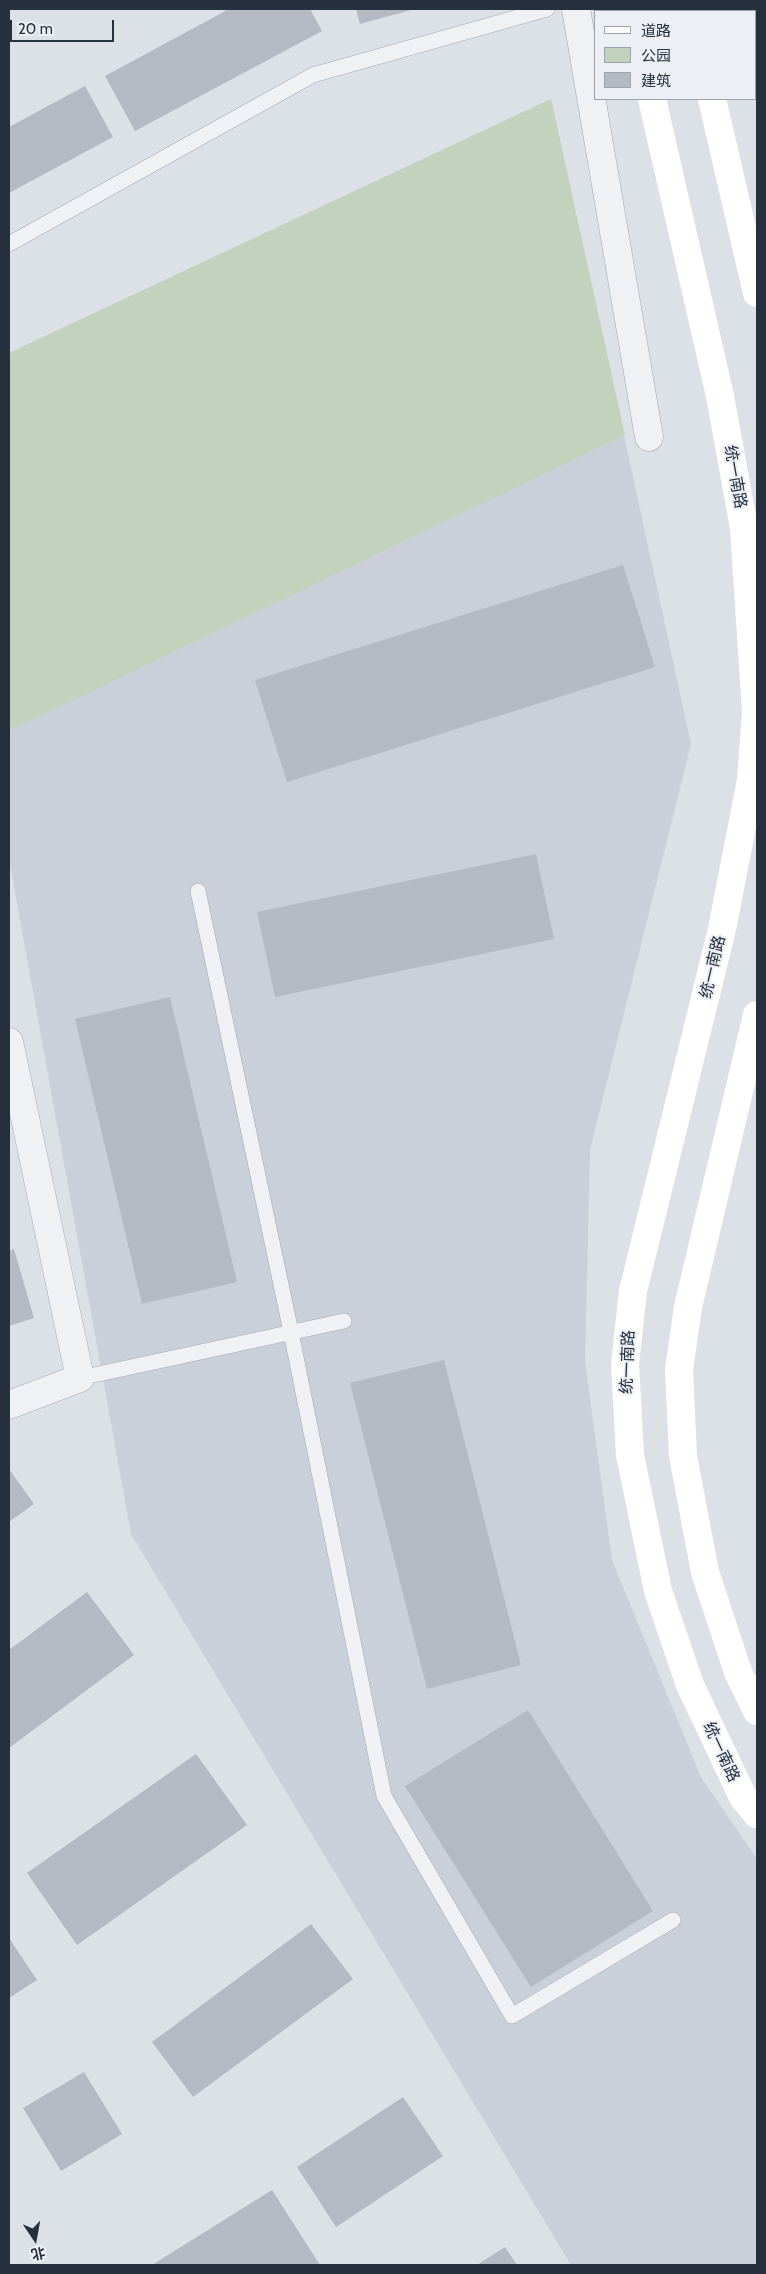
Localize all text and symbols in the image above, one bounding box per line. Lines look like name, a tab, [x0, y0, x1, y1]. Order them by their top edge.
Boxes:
scale bar	[12, 10, 116, 42]
legend	[594, 10, 756, 100]
text: 20 m	[18, 20, 53, 38]
text: 道路	[641, 22, 671, 40]
text: 公园	[641, 47, 671, 65]
text: 建筑	[641, 72, 671, 90]
street label: 统一南路	[720, 444, 750, 510]
street label: 统一南路	[696, 934, 730, 1000]
street label: 统一南路	[617, 1330, 639, 1394]
street label: 统一南路	[699, 1719, 743, 1785]
north arrow	[10, 2214, 60, 2264]
text: 北	[29, 2243, 47, 2264]

